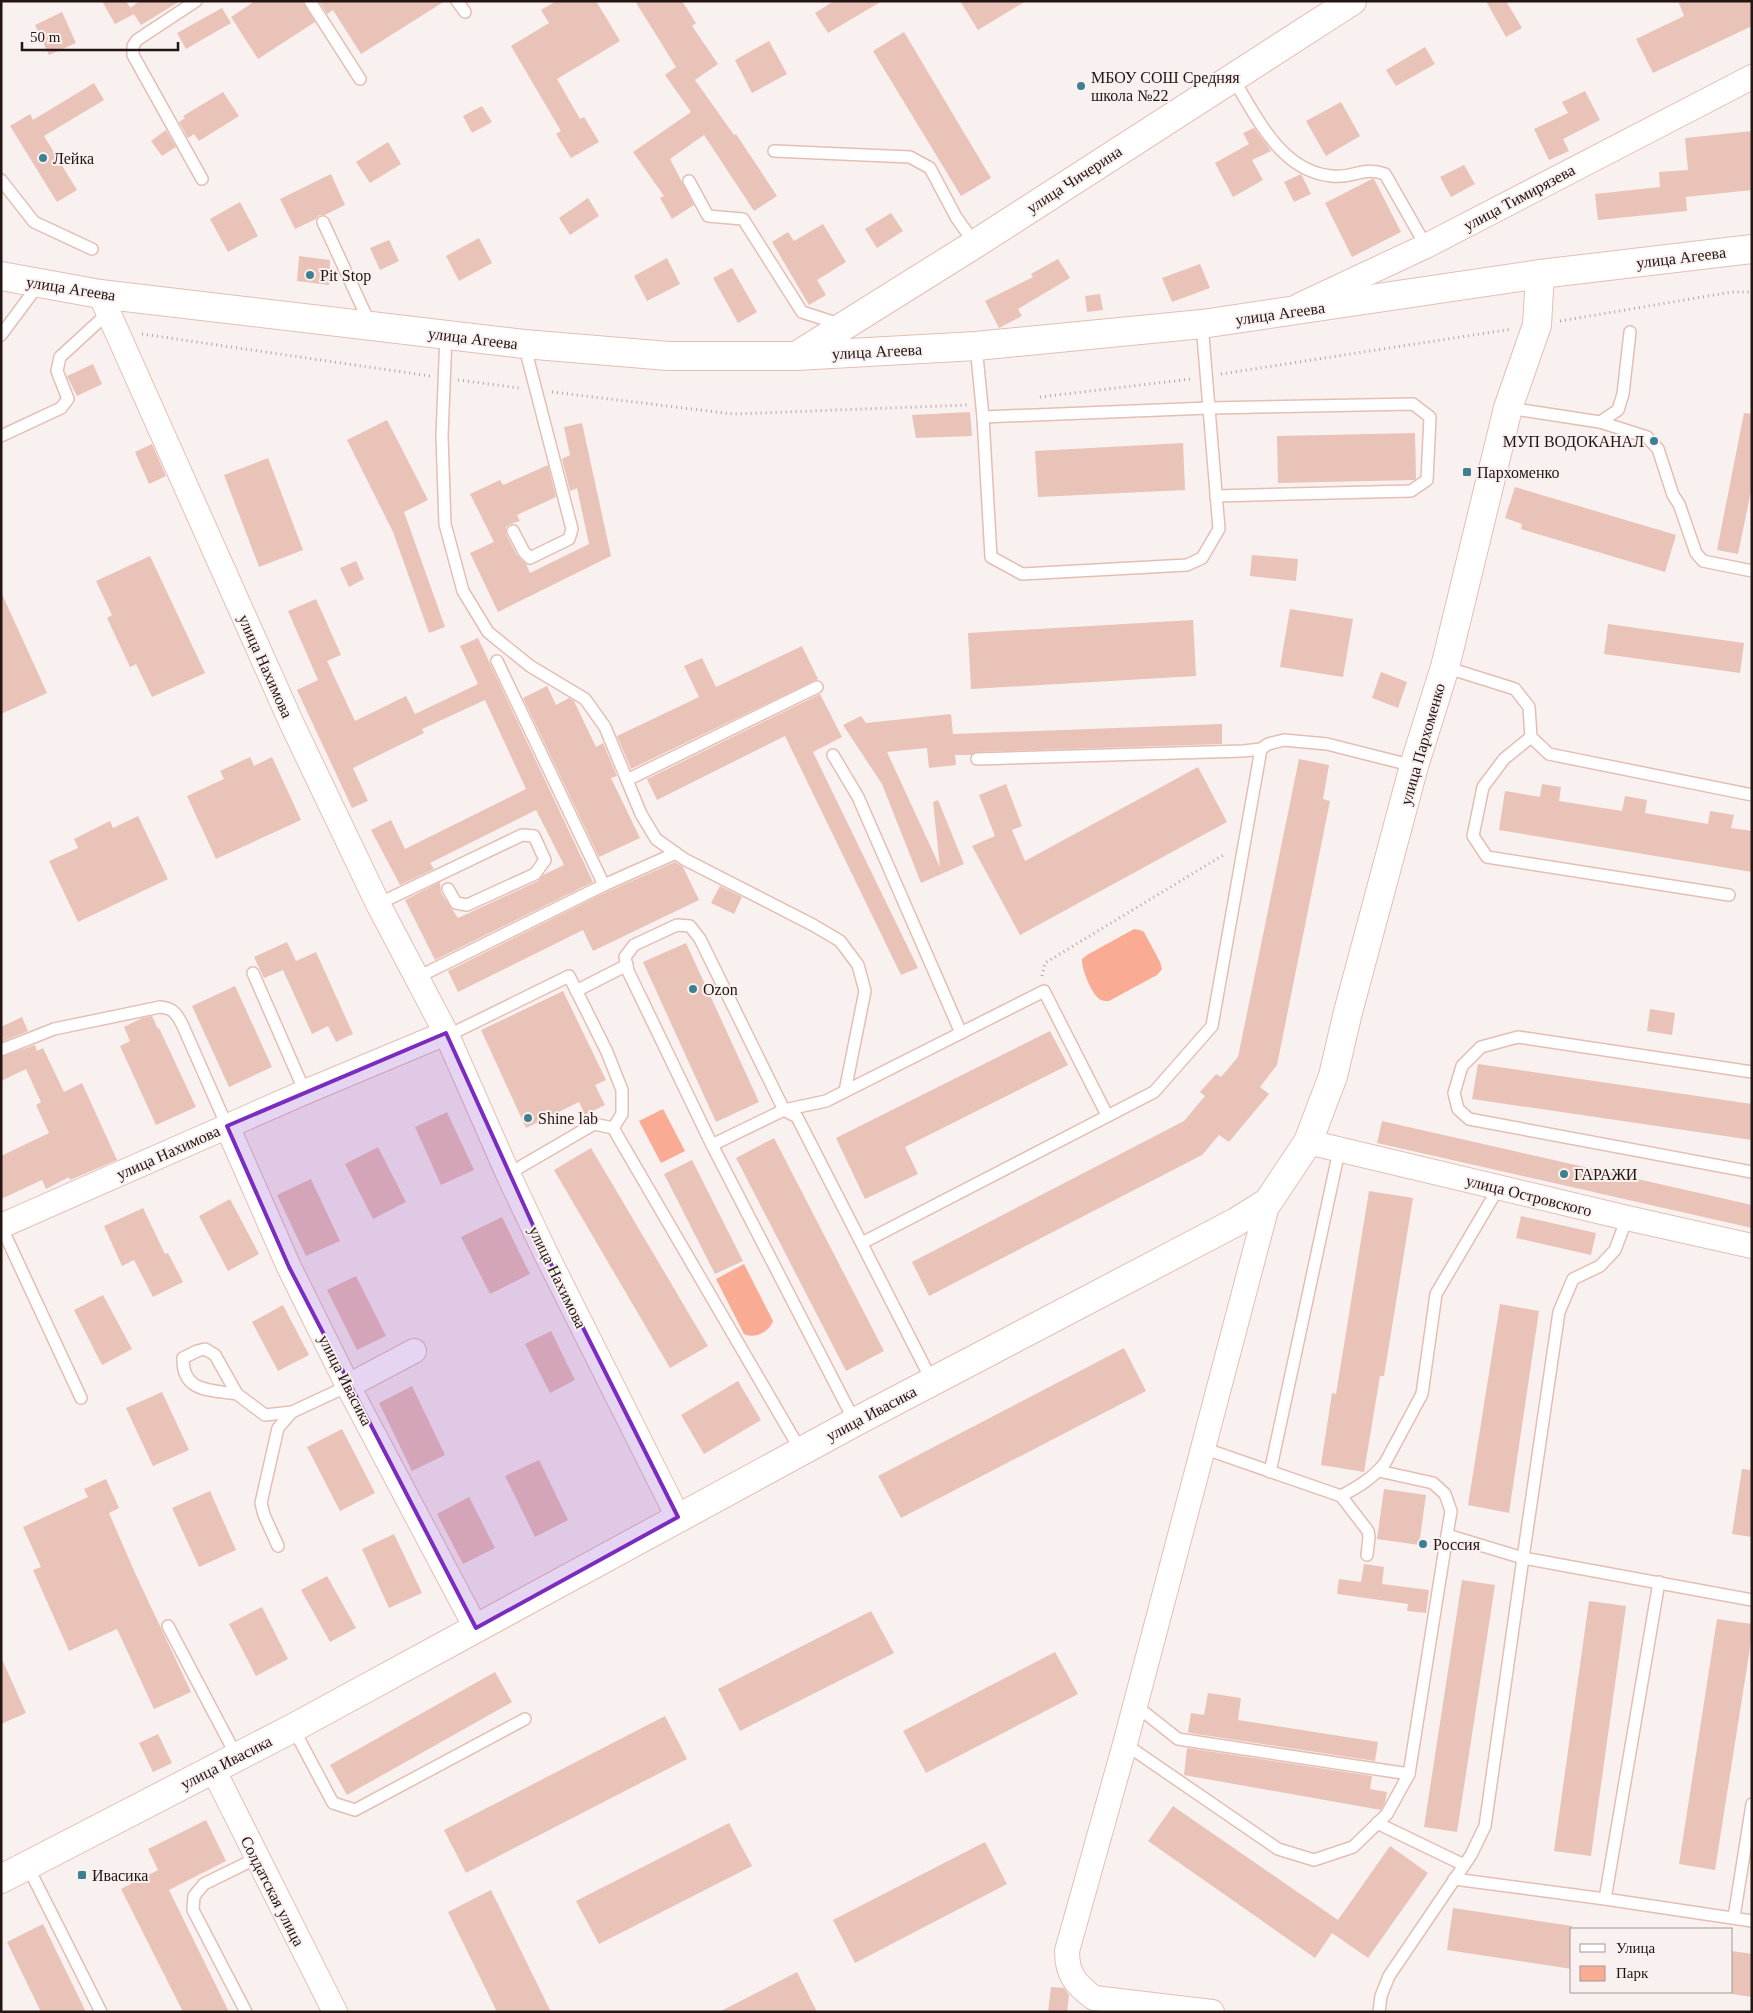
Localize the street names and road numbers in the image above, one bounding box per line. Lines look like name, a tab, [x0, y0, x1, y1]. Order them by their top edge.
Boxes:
street label: улица Чичерина	[1024, 142, 1126, 217]
street label: улица Тимирязева	[1461, 161, 1578, 235]
street label: улица Агеева	[1635, 244, 1727, 272]
street label: улица Агеева	[25, 273, 117, 305]
street label: улица Агеева	[1234, 299, 1326, 329]
street label: улица Агеева	[427, 325, 519, 353]
street label: улица Агеева	[832, 341, 922, 363]
street label: улица Нахимова	[234, 612, 296, 721]
street label: улица Пархоменко	[1397, 681, 1449, 807]
street label: улица Нахимова	[114, 1122, 223, 1184]
street label: улица Островского	[1464, 1172, 1594, 1220]
street label: улица Нахимова	[525, 1223, 590, 1331]
street label: улица Ивасика	[314, 1332, 376, 1429]
street label: улица Ивасика	[823, 1383, 920, 1445]
street label: улица Ивасика	[178, 1732, 275, 1794]
street label: Солдатская улица	[237, 1833, 308, 1949]

